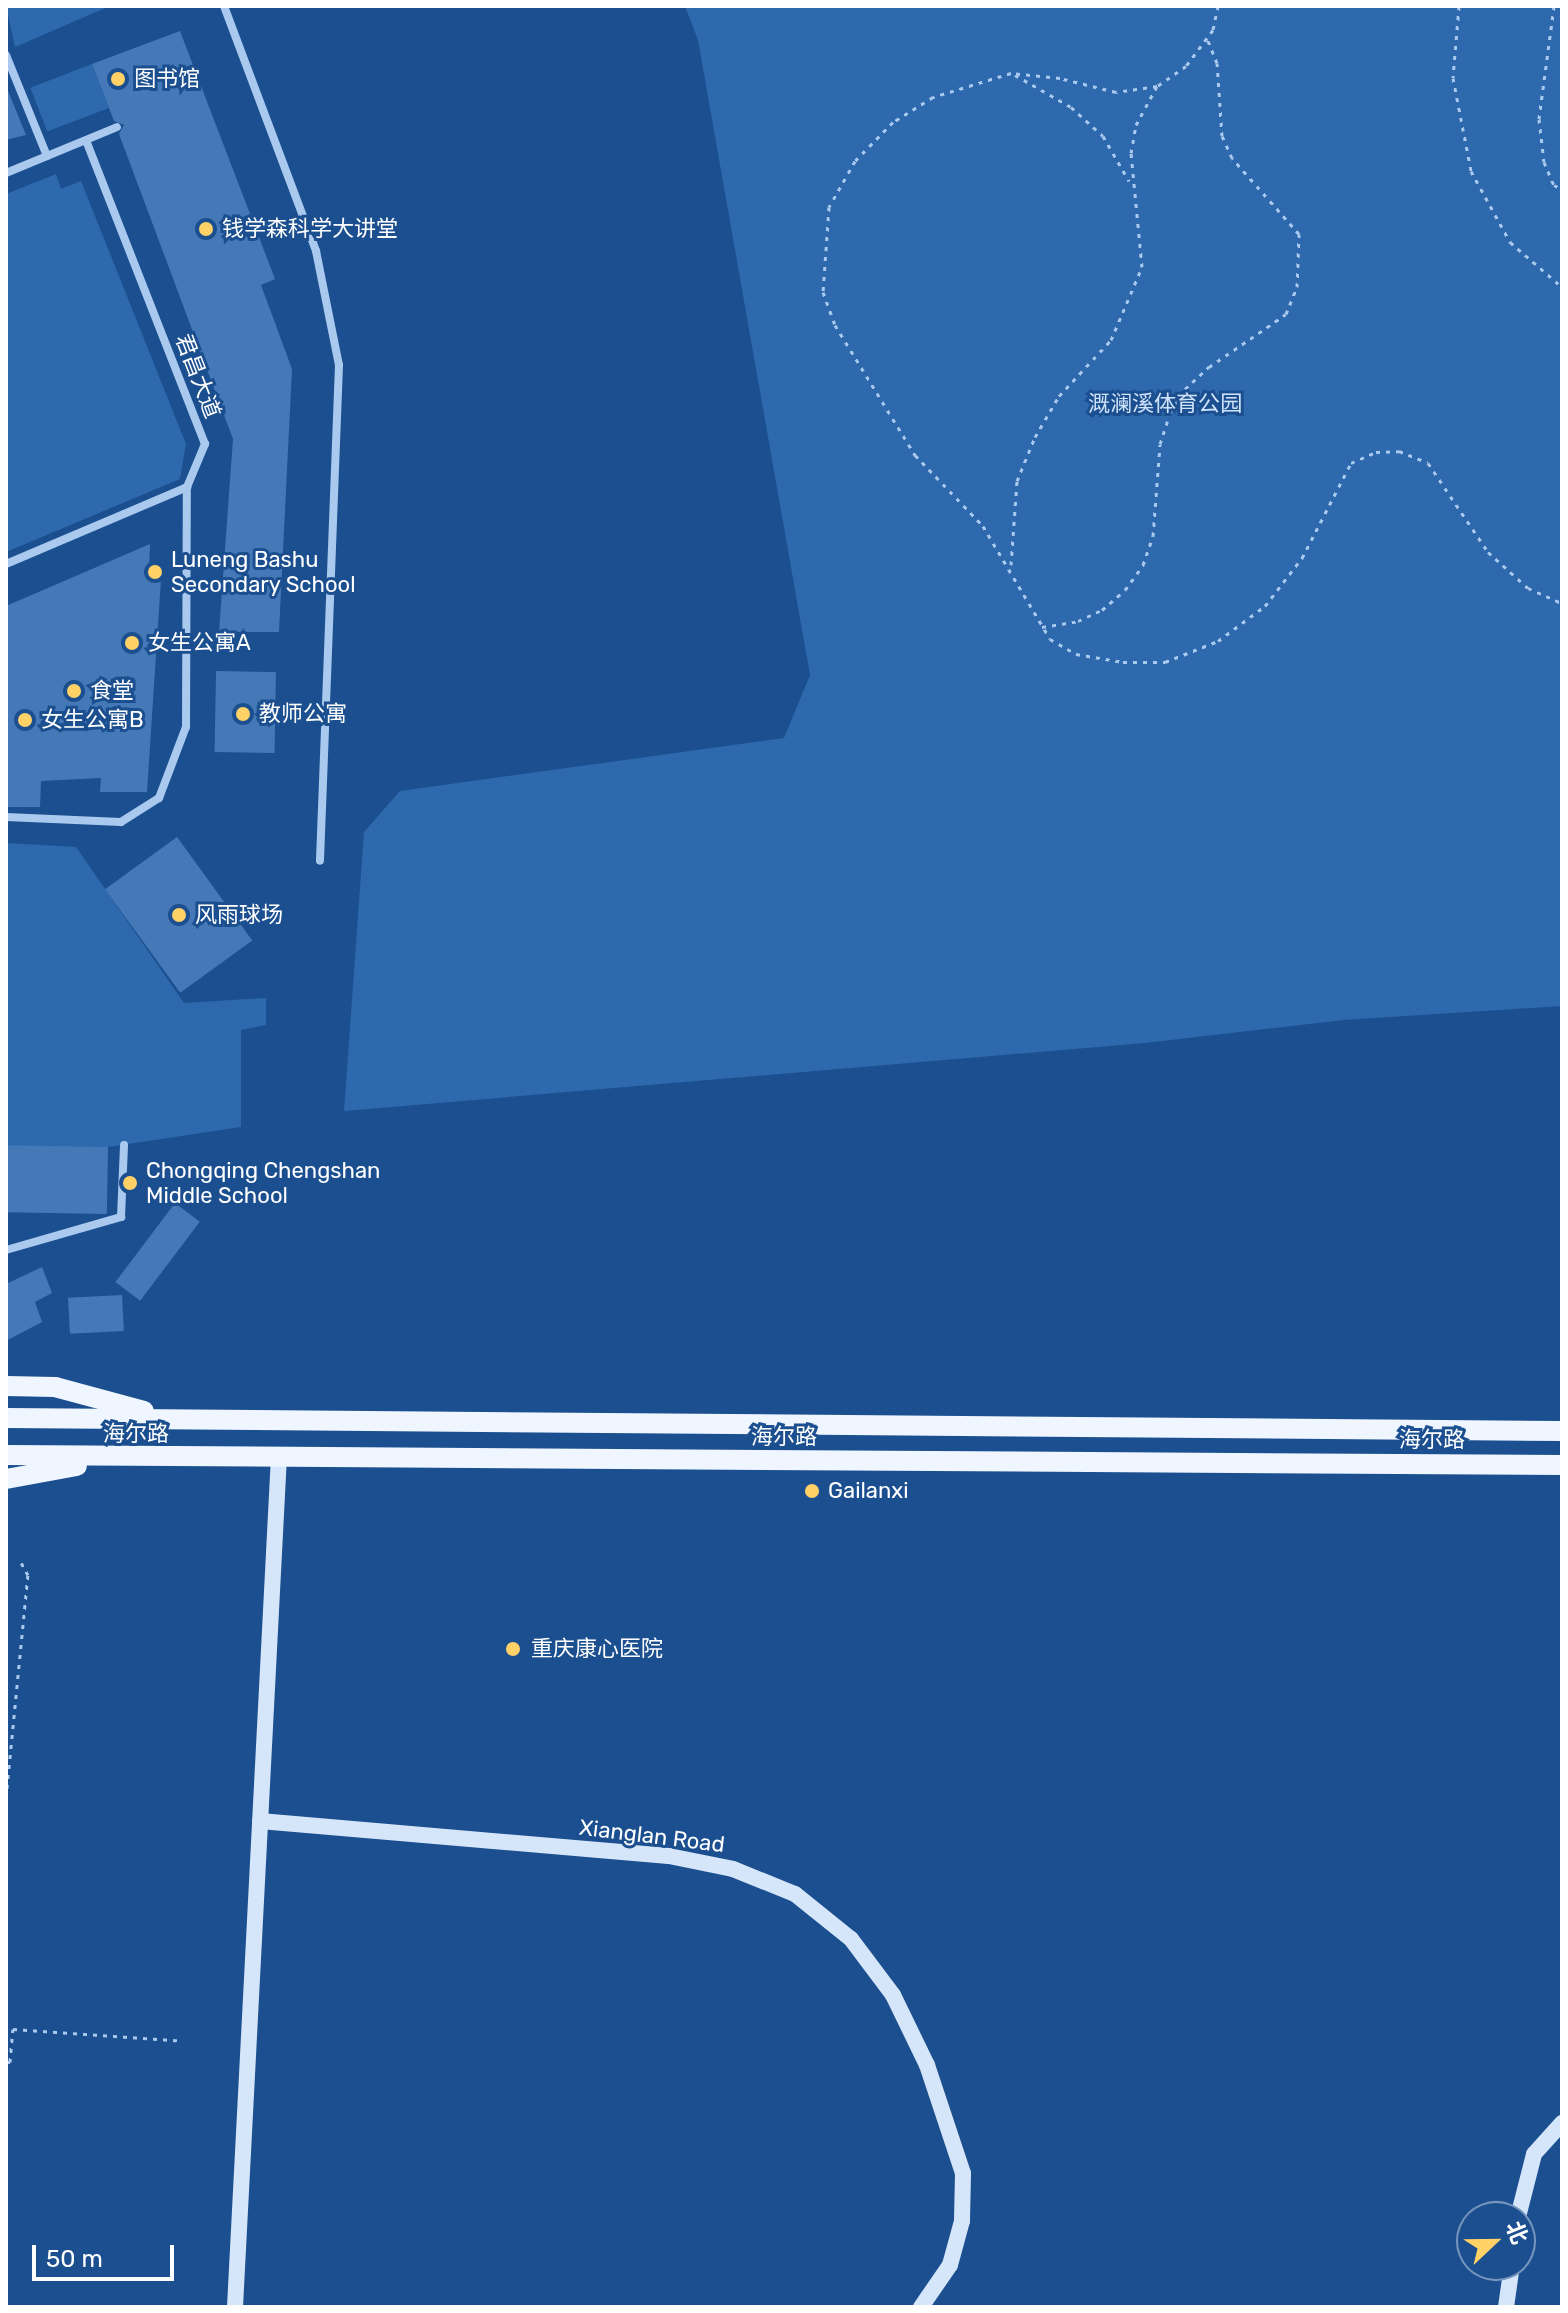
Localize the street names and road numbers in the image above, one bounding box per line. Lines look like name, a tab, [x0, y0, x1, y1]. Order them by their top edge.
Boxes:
street label: 君昌大道	[170, 330, 226, 422]
street label: 海尔路	[103, 1421, 169, 1447]
street label: 海尔路	[751, 1424, 817, 1450]
street label: 海尔路	[1399, 1427, 1465, 1453]
street label: Xianglan Road	[578, 1814, 726, 1858]

